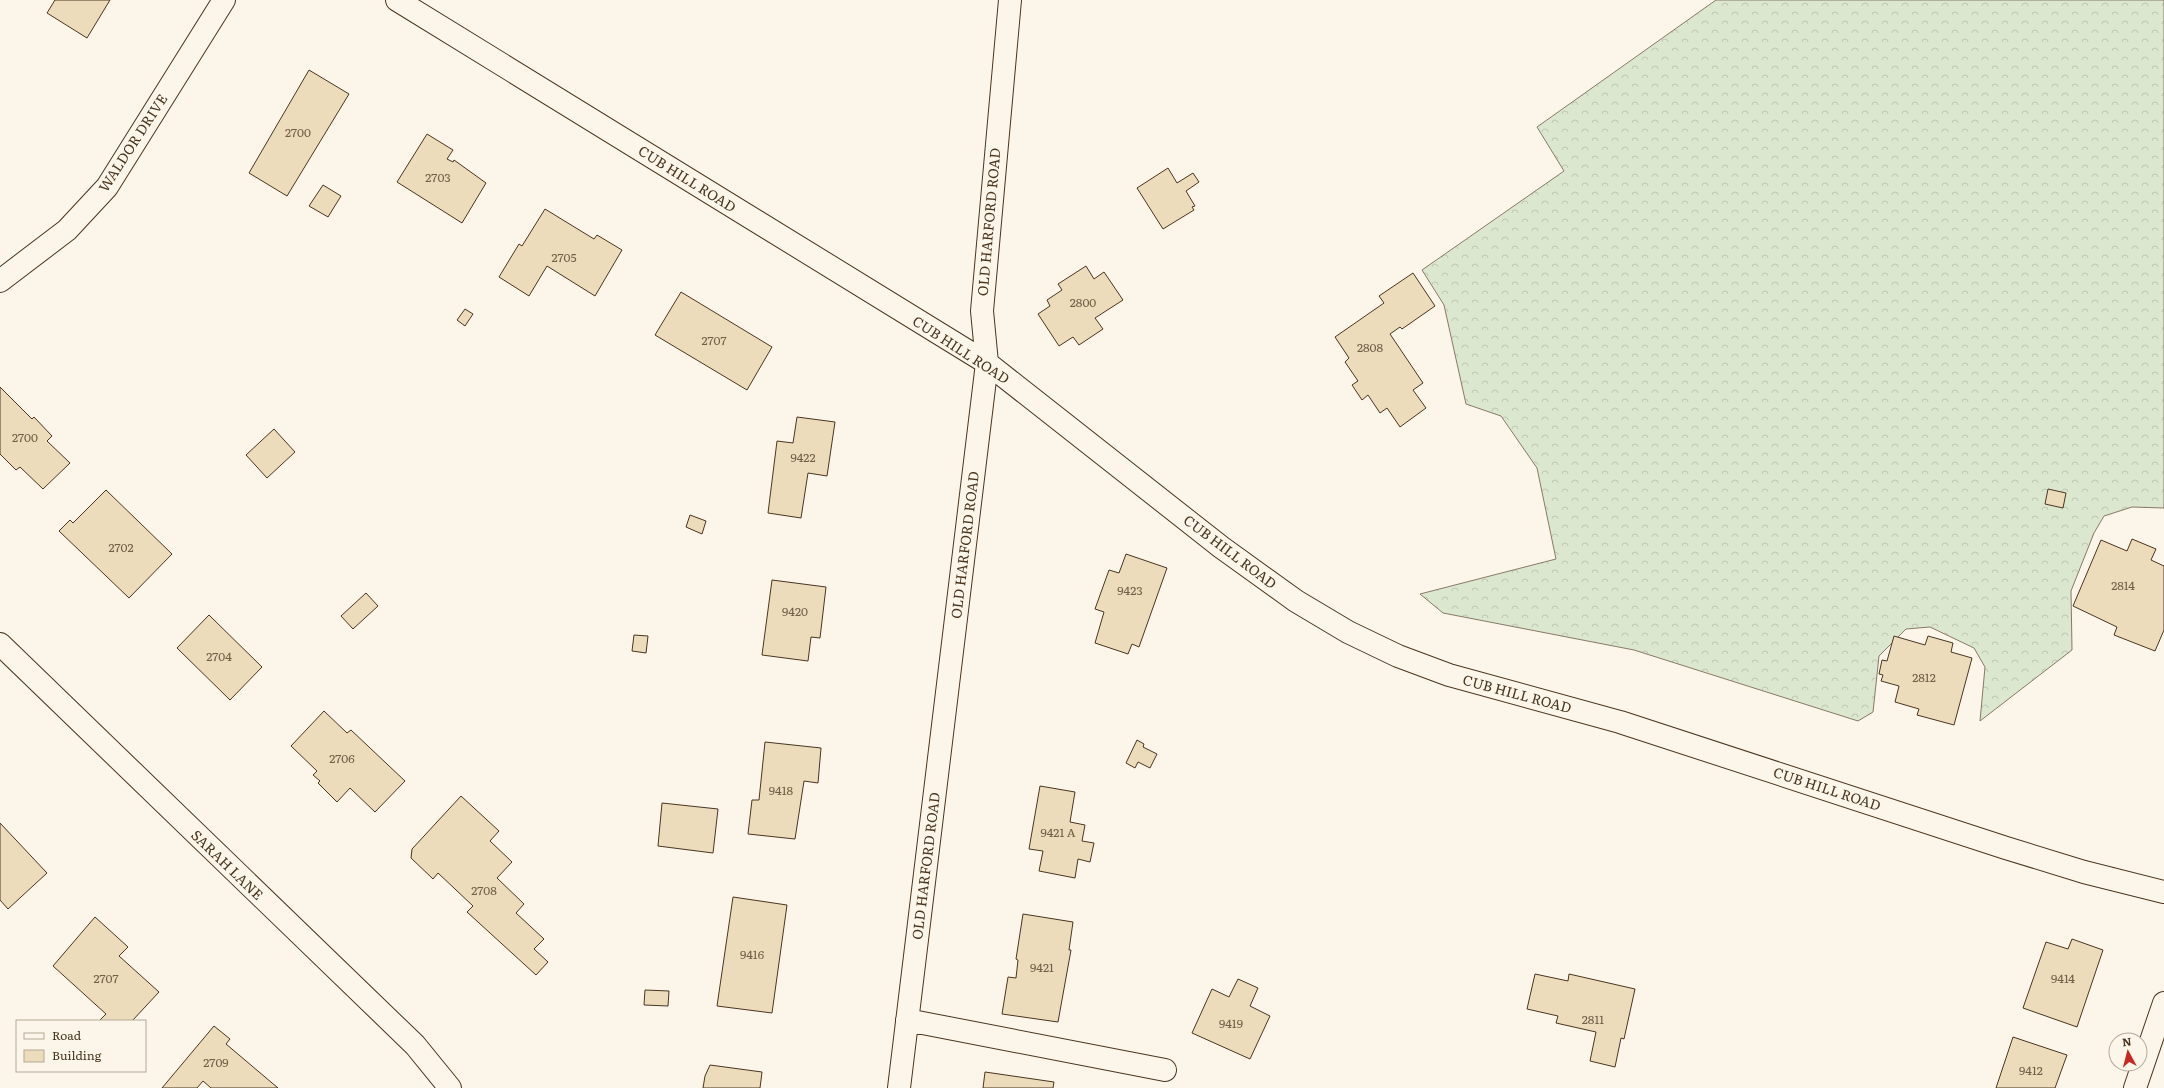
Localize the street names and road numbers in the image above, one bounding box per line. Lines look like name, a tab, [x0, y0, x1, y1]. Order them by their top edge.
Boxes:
street label: WALDOR DRIVE	[93, 90, 171, 195]
street label: CUB HILL ROAD	[635, 140, 741, 216]
street label: OLD HARFORD ROAD	[972, 147, 1004, 297]
street label: CUB HILL ROAD	[909, 310, 1014, 388]
street label: OLD HARFORD ROAD	[945, 470, 983, 620]
street label: CUB HILL ROAD	[1180, 510, 1282, 593]
street label: CUB HILL ROAD	[1461, 669, 1574, 717]
street label: CUB HILL ROAD	[1771, 761, 1884, 815]
street label: OLD HARFORD ROAD	[906, 791, 944, 941]
street label: SARAH LANE	[187, 825, 268, 904]

